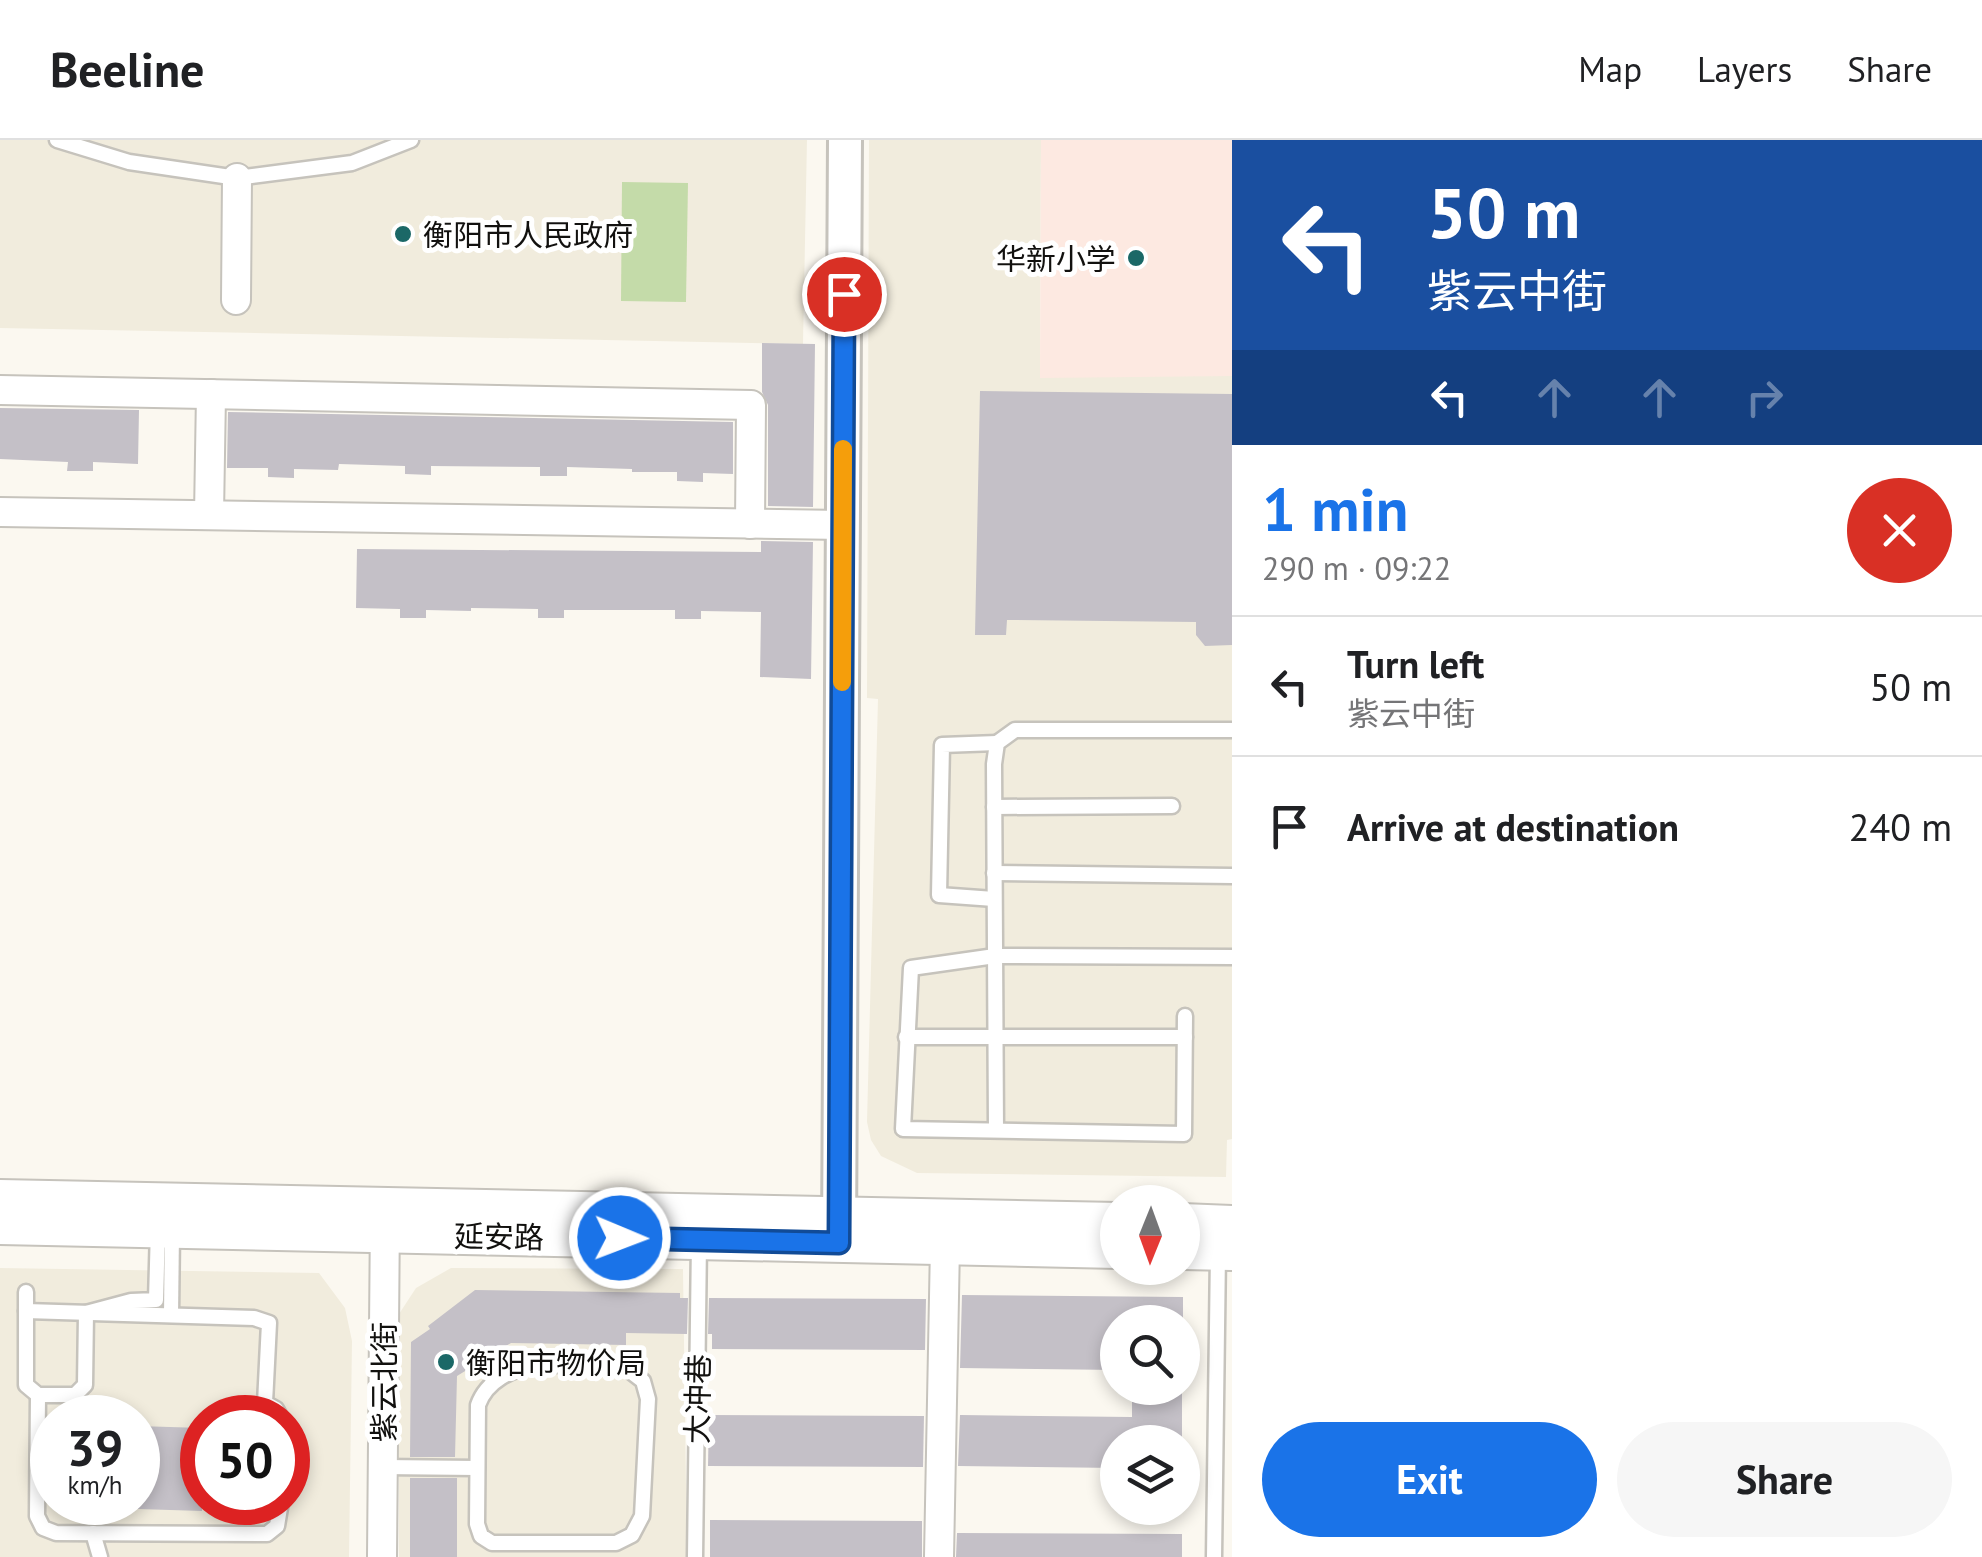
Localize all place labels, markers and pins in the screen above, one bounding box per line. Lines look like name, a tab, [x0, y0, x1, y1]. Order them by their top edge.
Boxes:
place label: 衡阳市人民政府	[423, 215, 633, 254]
marker: 衡阳市人民政府	[392, 223, 414, 245]
place label: 华新小学	[996, 239, 1116, 278]
marker: 华新小学	[1125, 247, 1147, 269]
pin	[802, 252, 887, 337]
place label: 衡阳市物价局	[466, 1343, 646, 1382]
marker: 衡阳市物价局	[435, 1351, 457, 1373]

